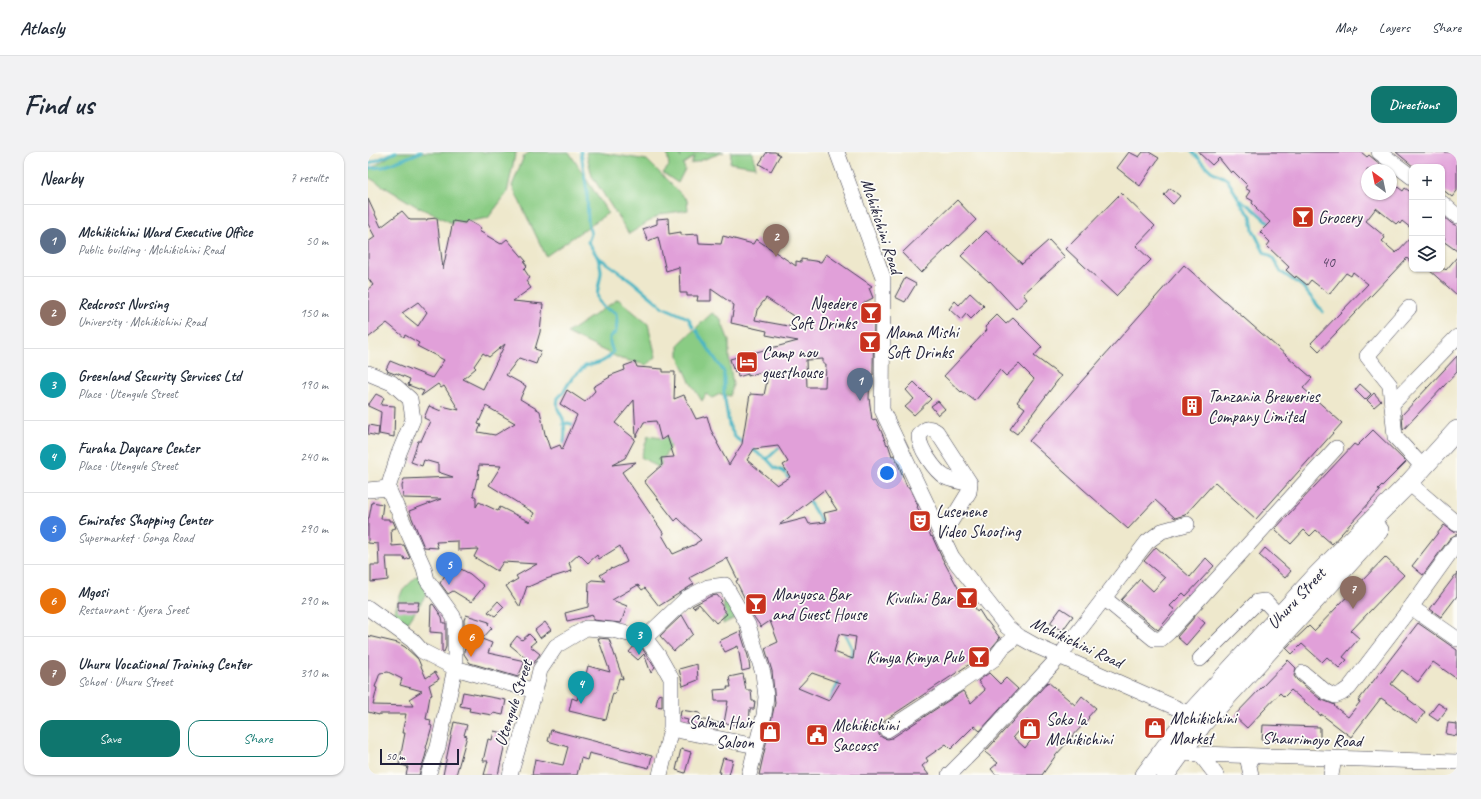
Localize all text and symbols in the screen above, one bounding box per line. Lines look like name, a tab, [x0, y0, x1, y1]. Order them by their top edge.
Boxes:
text: Atlasly	[20, 16, 64, 40]
text: Map	[1335, 19, 1357, 36]
text: Layers	[1379, 19, 1410, 36]
text: Share	[1432, 19, 1461, 36]
button: Directions	[1371, 86, 1457, 123]
text: Find us	[24, 87, 94, 122]
north arrow	[1361, 164, 1397, 200]
map controls	[1409, 164, 1445, 272]
button: +	[1409, 164, 1445, 200]
text: Nearby	[40, 168, 83, 189]
text: 7 results	[290, 170, 328, 186]
street label: Mchikichini Road	[856, 176, 908, 279]
button: −	[1409, 200, 1445, 236]
bar icon: Grocery	[1290, 204, 1316, 230]
place label: Grocery	[1318, 207, 1363, 228]
text: Mchikichini Ward Executive Office	[78, 223, 252, 242]
pin: 2	[763, 224, 789, 257]
text: 1	[50, 233, 56, 249]
text: 50 m	[306, 233, 328, 249]
button: layers	[1409, 236, 1445, 272]
text: Public building · Mchikichini Road	[78, 242, 224, 258]
house number: 40	[1321, 253, 1336, 272]
place label: Ngedere Soft Drinks	[789, 293, 858, 334]
text: Redcross Nursing	[78, 295, 168, 314]
bar icon: Ngedere Soft Drinks	[858, 300, 884, 326]
text: 2	[50, 305, 56, 321]
text: 150 m	[300, 305, 328, 321]
text: University · Mchikichini Road	[78, 314, 206, 330]
place label: Mama Mishi Soft Drinks	[886, 322, 960, 363]
bar icon: Mama Mishi Soft Drinks	[857, 329, 883, 355]
place label: Camp nou guesthouse	[762, 342, 824, 383]
hotel icon: Camp nou guesthouse	[734, 349, 760, 375]
text: Greenland Security Services Ltd	[78, 367, 241, 386]
pin: 1	[847, 368, 873, 401]
text: 3	[50, 377, 56, 393]
text: 190 m	[300, 377, 328, 393]
text: Place · Utengule Street	[78, 386, 178, 402]
place label: Tanzania Breweries Company Limited	[1208, 386, 1322, 427]
building icon: Tanzania Breweries Company Limited	[1179, 393, 1205, 419]
text: Furaha Daycare Center	[78, 439, 200, 458]
text: 4	[50, 449, 56, 465]
text: 240 m	[300, 449, 328, 465]
text: Place · Utengule Street	[78, 458, 178, 474]
your location	[877, 463, 897, 483]
place label: Lusenene Video Shooting	[936, 501, 1022, 542]
theatre icon: Lusenene Video Shooting	[907, 508, 933, 534]
text: Emirates Shopping Center	[78, 511, 212, 530]
text: 5	[50, 521, 56, 537]
text: 290 m	[300, 521, 328, 537]
text: Supermarket · Gonga Road	[78, 530, 194, 546]
pin: 5	[436, 552, 462, 585]
street label: Uhuru Street	[1263, 562, 1332, 633]
pin: 7	[1340, 576, 1366, 609]
text: Mgosi	[78, 583, 108, 602]
place label: Manyosa Bar and Guest House	[772, 584, 868, 625]
bar icon: Kivulini Bar	[954, 585, 980, 611]
place label: Kivulini Bar	[885, 588, 954, 609]
bar icon: Manyosa Bar and Guest House	[743, 591, 769, 617]
text: 6	[50, 593, 56, 609]
text: 290 m	[300, 593, 328, 609]
text: Restaurant · Kyera Sreet	[78, 602, 189, 618]
street label: Mchikichini Road	[1027, 612, 1128, 674]
pin: 3	[626, 622, 652, 655]
pin: 6	[458, 624, 484, 657]
bar icon: Kimya Kimya Pub	[966, 644, 992, 670]
place label: Kimya Kimya Pub	[866, 647, 966, 668]
text: Uhuru Vocational Training Center	[78, 655, 251, 674]
street label: Utengule Street	[490, 655, 538, 749]
text: 7	[50, 665, 56, 681]
text: 310 m	[300, 665, 328, 681]
pin: 4	[568, 671, 594, 704]
text: School · Uhuru Street	[78, 674, 173, 690]
place label: Mchikichini Market	[1170, 708, 1238, 749]
place label: Soko la Mchikichini	[1046, 709, 1114, 750]
place label: Salma Hair Saloon	[688, 712, 756, 753]
place label: Mchikichini Saccoss	[832, 715, 900, 756]
shop icon: Mchikichini Market	[1142, 715, 1168, 741]
shop icon: Soko la Mchikichini	[1017, 716, 1043, 742]
shop icon: Salma Hair Saloon	[757, 719, 783, 745]
button: Save	[40, 720, 180, 757]
button: Share	[188, 720, 328, 757]
public building icon: Mchikichini Saccoss	[804, 722, 830, 748]
street label: Shaurimoyo Road	[1262, 727, 1366, 752]
scale bar	[380, 747, 459, 766]
text: 50 m	[386, 749, 405, 763]

